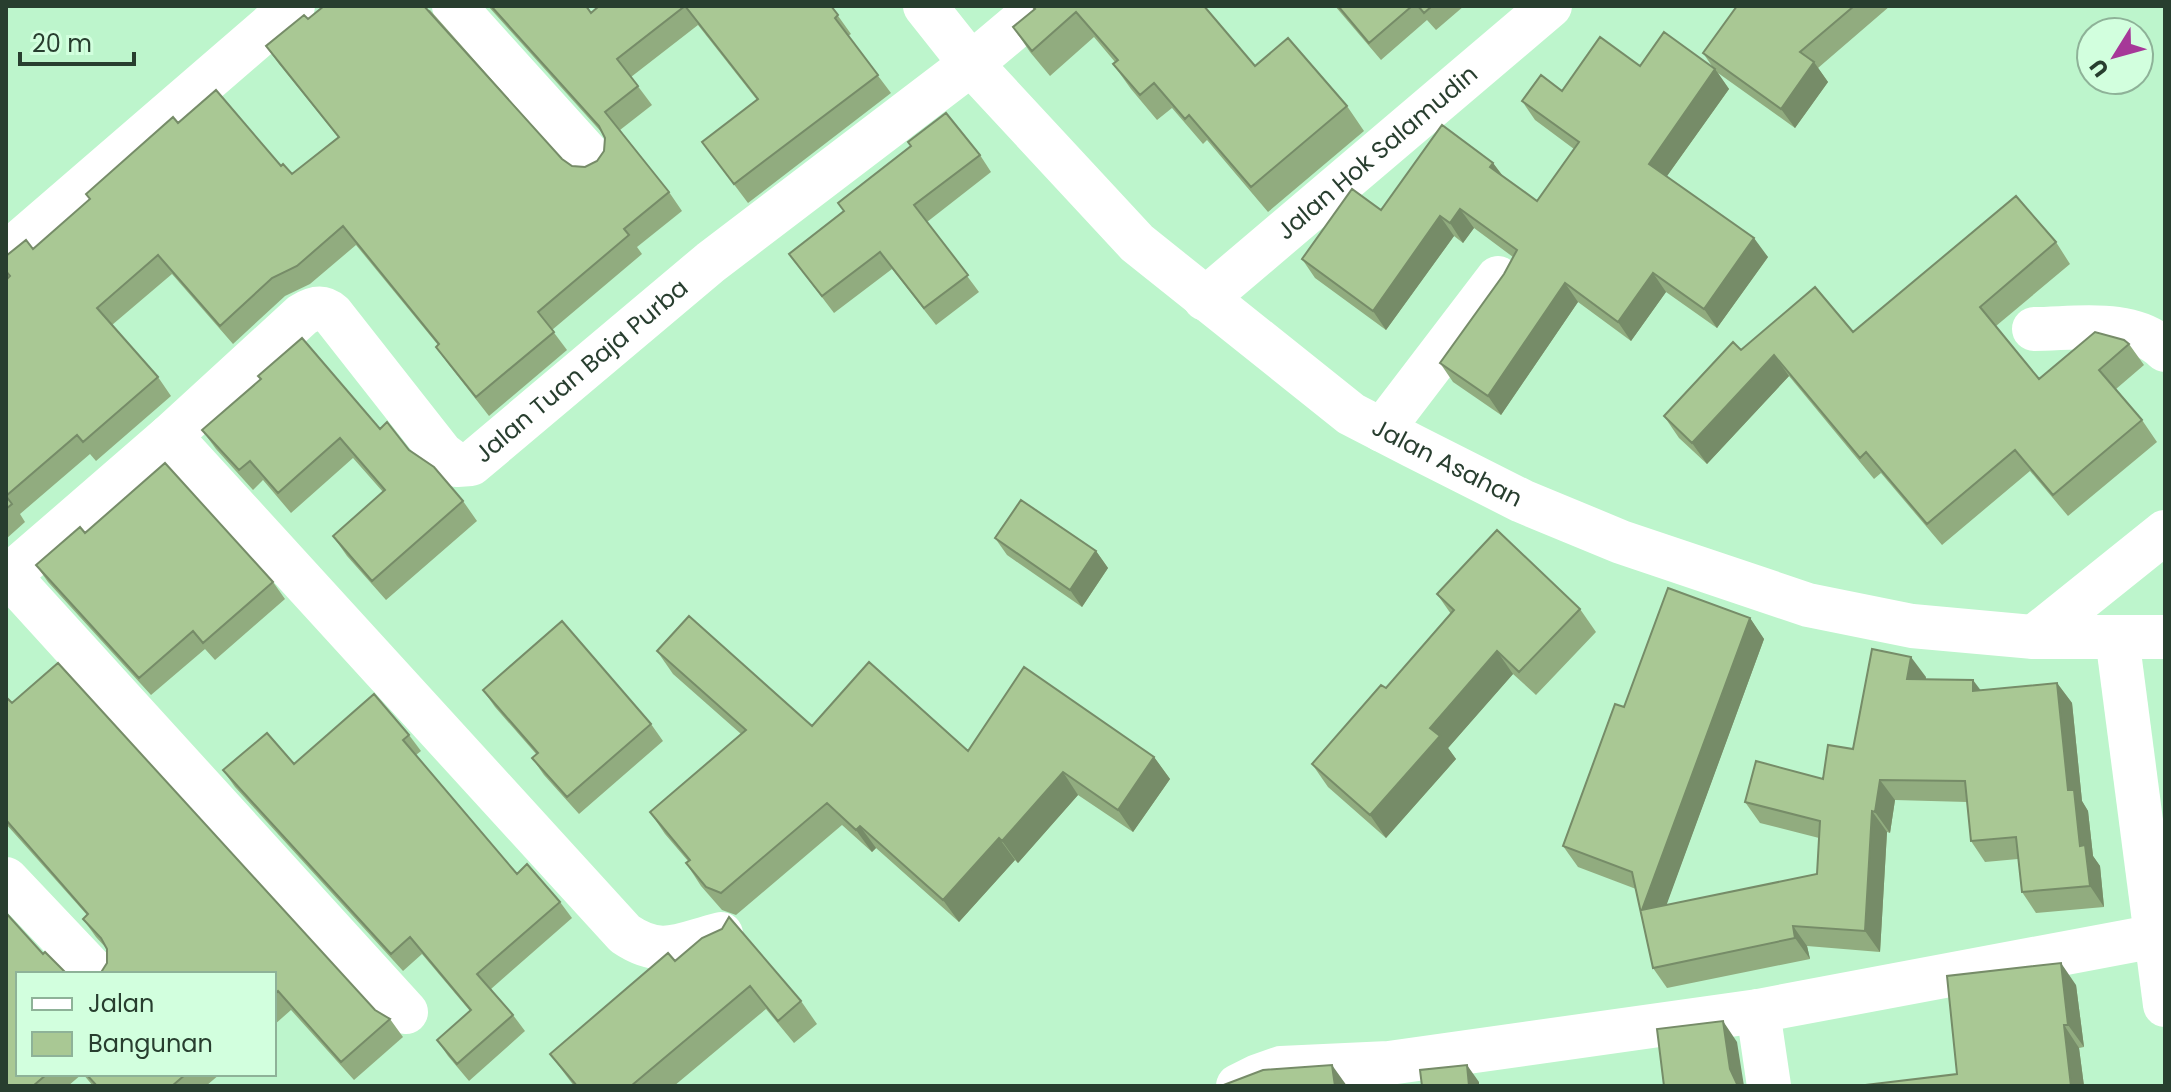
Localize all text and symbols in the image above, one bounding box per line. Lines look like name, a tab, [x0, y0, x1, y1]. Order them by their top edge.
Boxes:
scale bar	[20, 16, 134, 66]
north arrow	[2075, 16, 2155, 96]
text: 20 m	[32, 27, 92, 60]
text: U	[2082, 52, 2116, 83]
street label: Jalan Hok Salamudin	[1270, 58, 1484, 247]
street label: Jalan Tuan Baja Purba	[467, 271, 695, 470]
street label: Jalan Asahan	[1366, 411, 1528, 515]
legend	[16, 972, 276, 1076]
text: Jalan	[88, 987, 154, 1020]
text: Bangunan	[88, 1027, 213, 1060]

